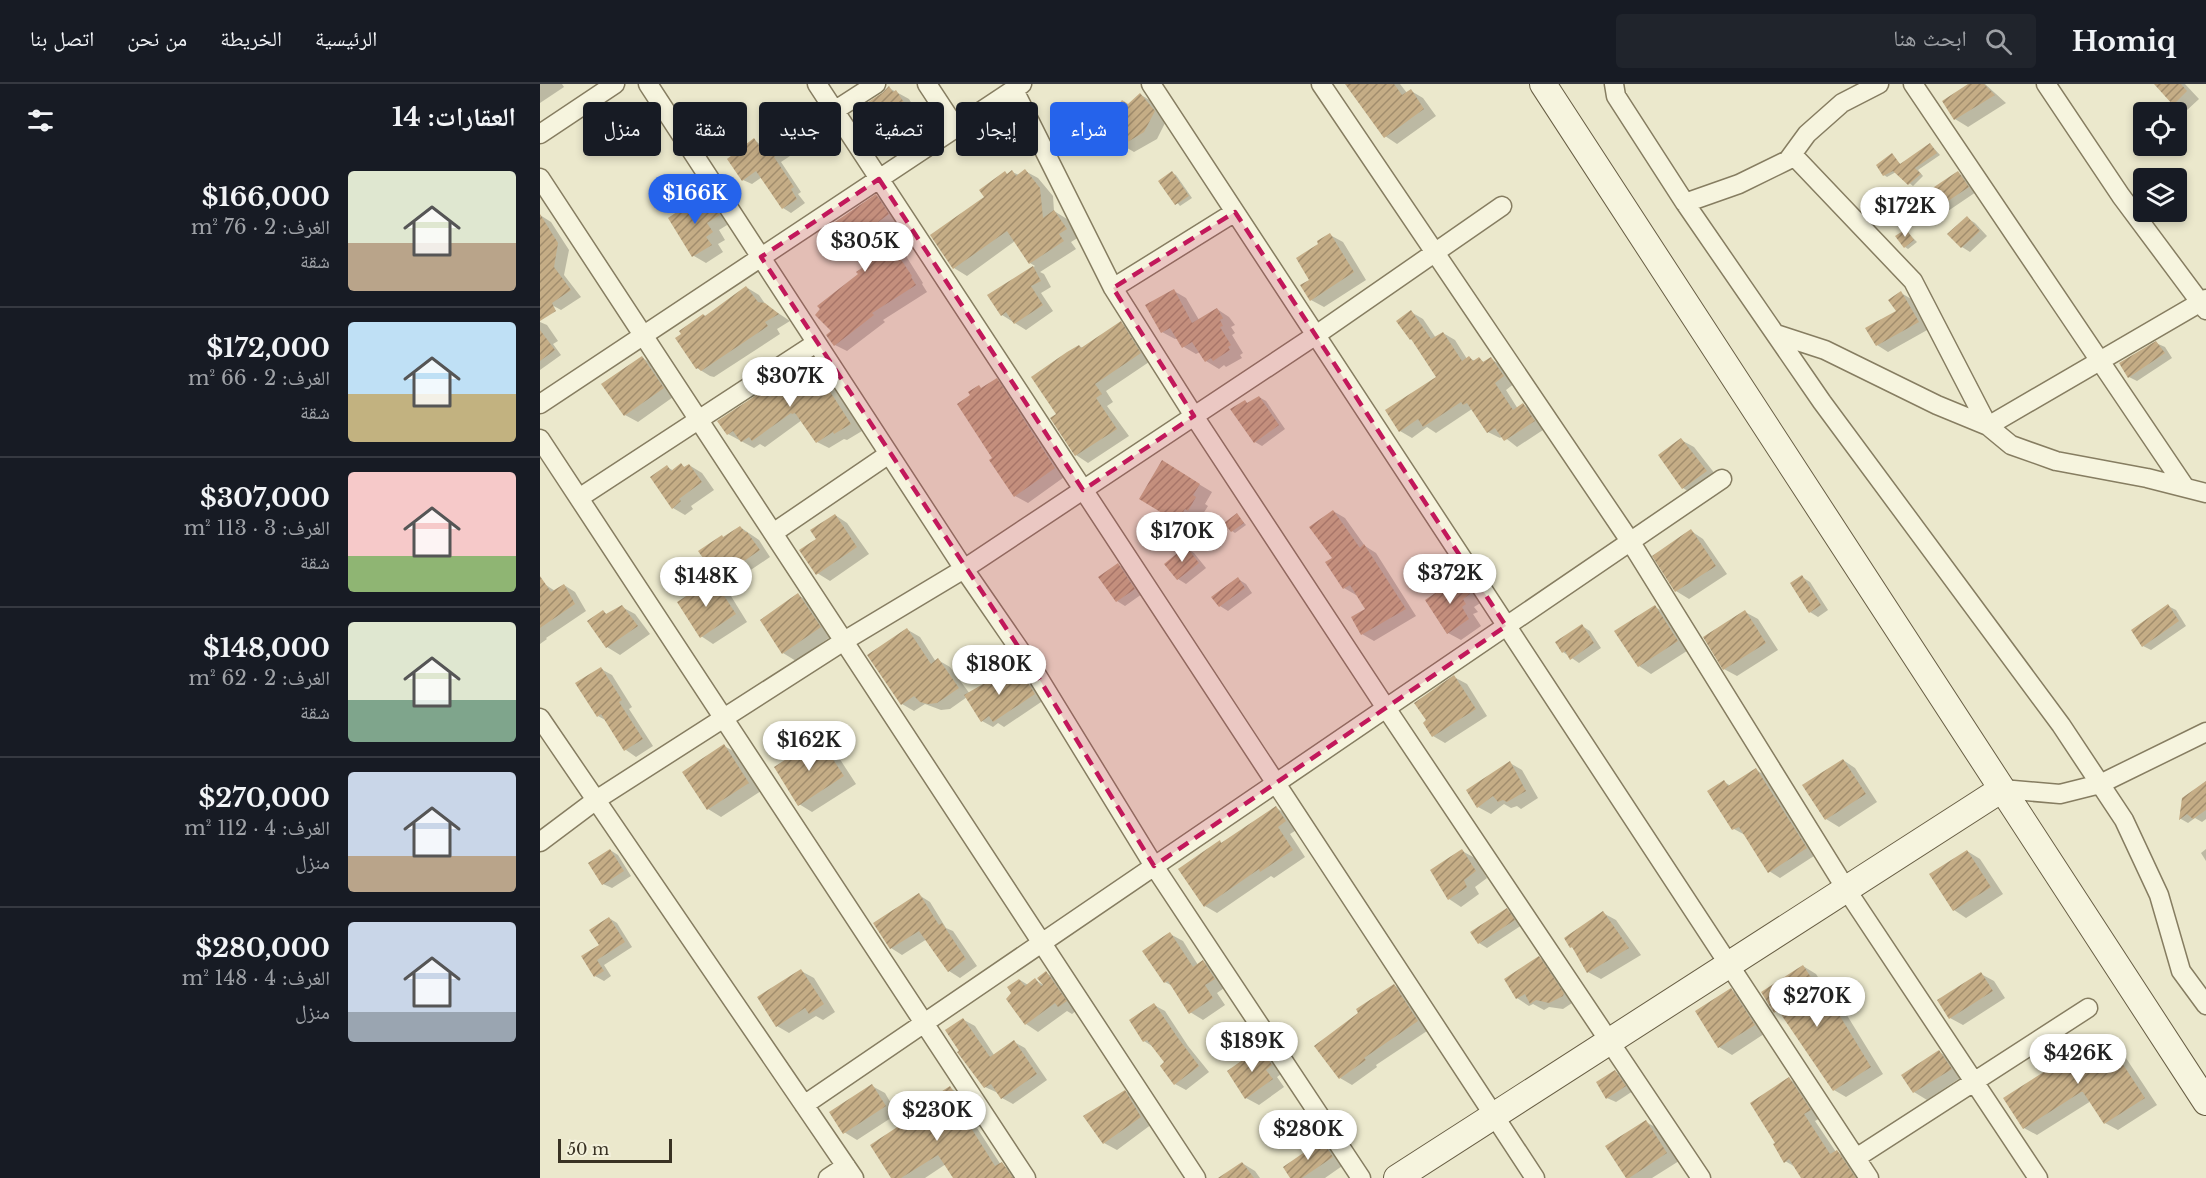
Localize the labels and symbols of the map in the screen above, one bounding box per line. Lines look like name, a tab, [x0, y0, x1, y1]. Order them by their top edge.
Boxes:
pin: $166K	[653, 174, 737, 225]
pin: $172K	[1863, 187, 1947, 238]
pin: $305K	[823, 222, 907, 273]
pin: $307K	[748, 357, 832, 408]
pin: $170K	[1140, 512, 1224, 563]
pin: $372K	[1408, 554, 1492, 605]
pin: $148K	[664, 557, 748, 608]
pin: $180K	[957, 645, 1041, 696]
pin: $162K	[767, 721, 851, 772]
pin: $270K	[1775, 977, 1859, 1028]
pin: $189K	[1210, 1022, 1294, 1073]
pin: $426K	[2036, 1034, 2120, 1085]
pin: $230K	[895, 1091, 979, 1142]
pin: $280K	[1266, 1110, 1350, 1161]
scale bar	[558, 1136, 672, 1164]

